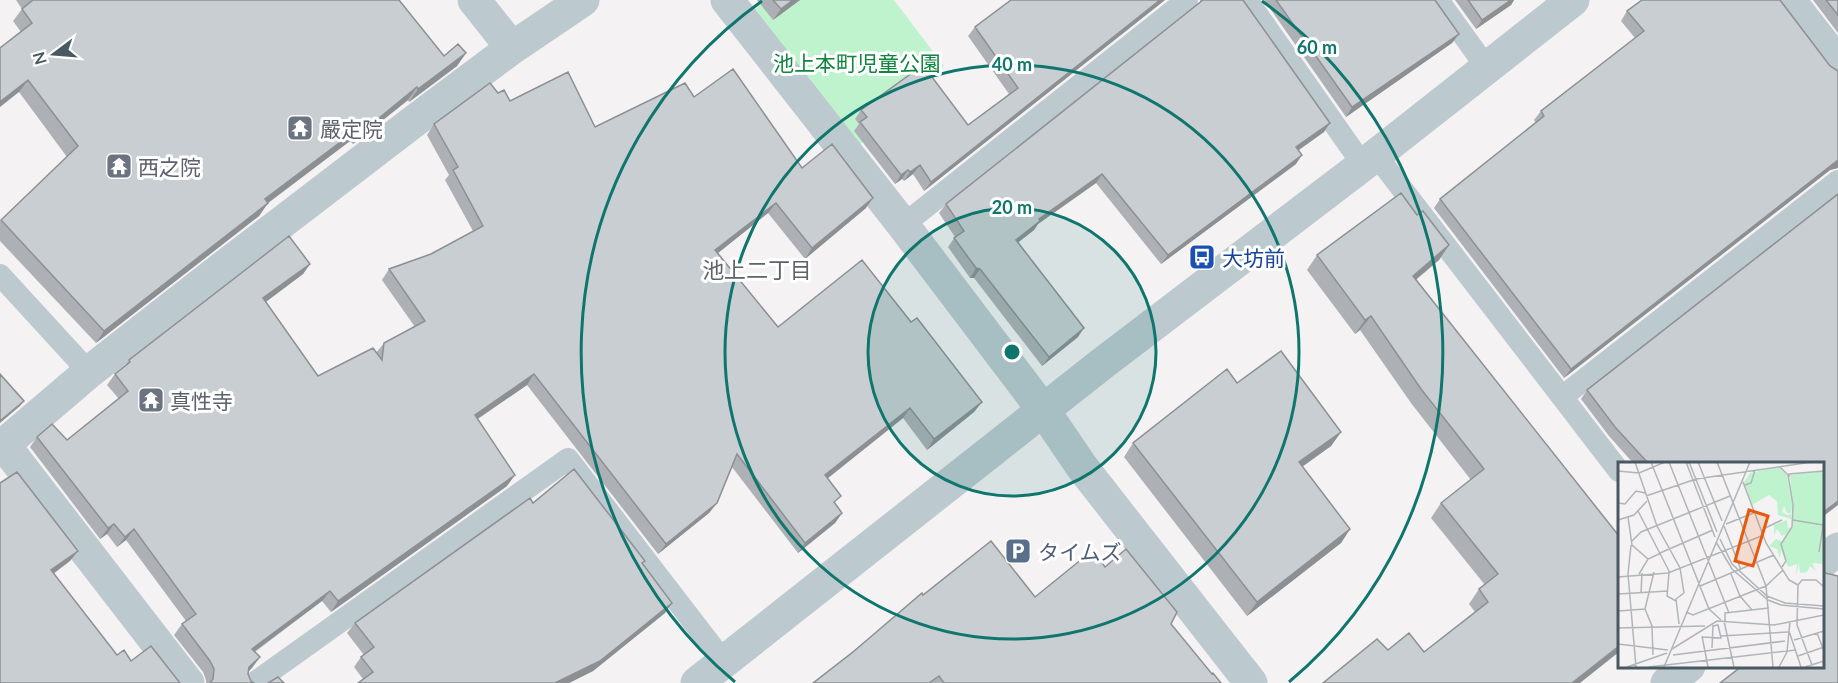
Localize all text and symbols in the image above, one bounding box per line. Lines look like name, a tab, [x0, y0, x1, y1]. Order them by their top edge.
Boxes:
north arrow	[24, 24, 84, 84]
text: 60 m	[1297, 36, 1337, 58]
text: N	[28, 50, 50, 67]
park label: 池上本町児童公園	[773, 50, 941, 75]
text: 40 m	[992, 53, 1032, 75]
temple icon: 嚴定院	[285, 113, 315, 143]
place label: 嚴定院	[320, 116, 383, 141]
temple icon: 西之院	[104, 151, 134, 181]
place label: 西之院	[138, 154, 201, 179]
text: 20 m	[992, 196, 1032, 218]
bus stop icon: 大坊前	[1187, 242, 1217, 272]
place label: 大坊前	[1222, 245, 1285, 270]
district label: 池上二丁目	[702, 256, 812, 283]
centre of rings	[1002, 342, 1022, 362]
temple icon: 真性寺	[136, 385, 166, 415]
place label: 真性寺	[170, 388, 233, 413]
inset map	[1618, 462, 1823, 668]
parking icon: タイムズ	[1003, 536, 1033, 566]
place label: タイムズ	[1038, 539, 1122, 564]

